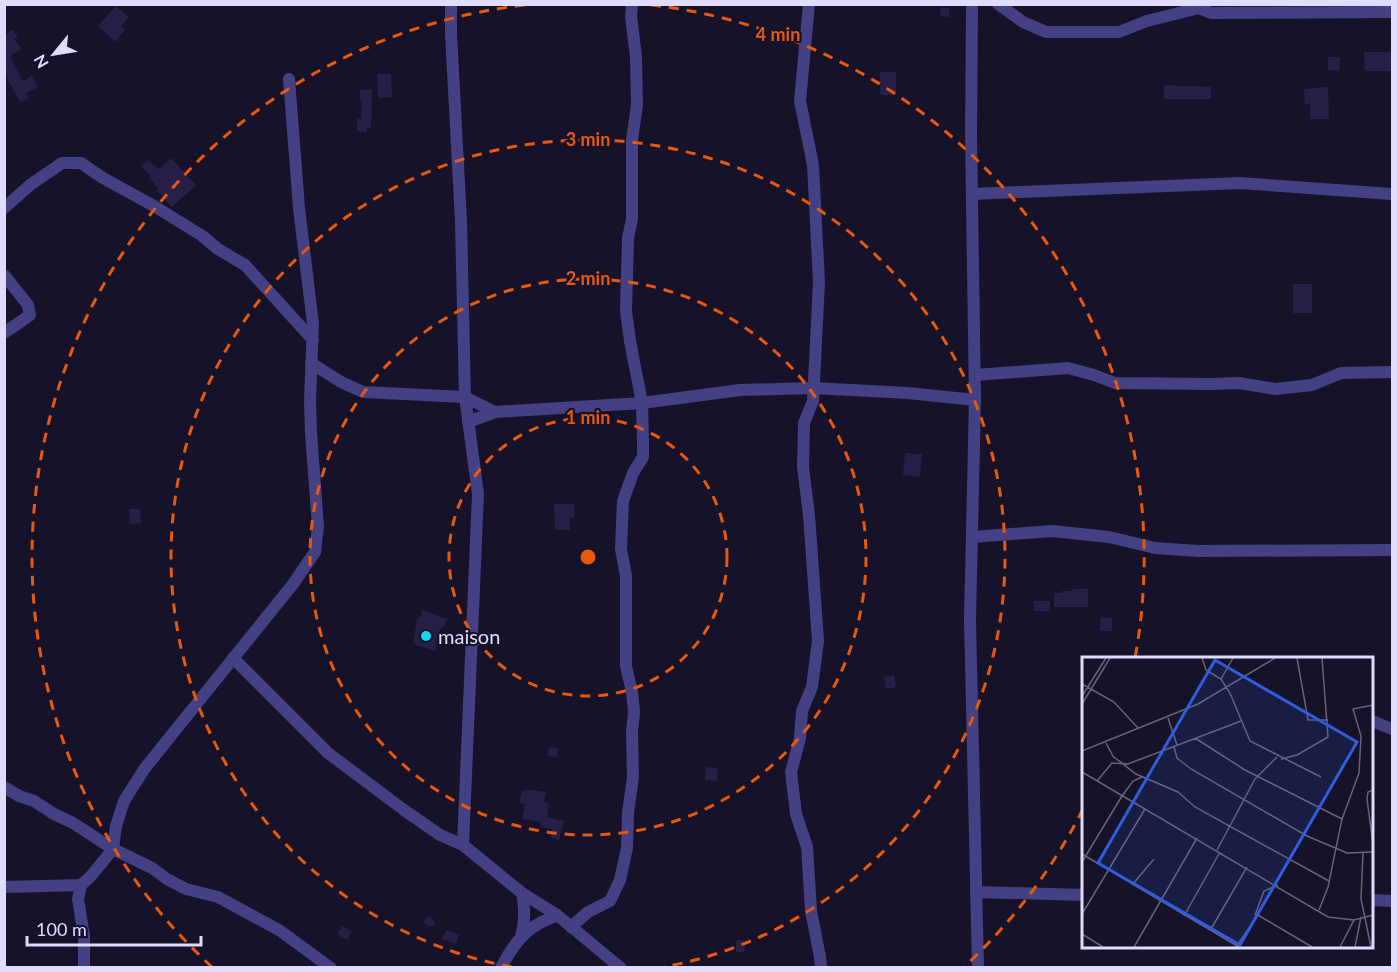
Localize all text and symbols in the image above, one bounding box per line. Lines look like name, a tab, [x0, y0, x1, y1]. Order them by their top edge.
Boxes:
text: 4 min	[756, 23, 800, 45]
north arrow	[24, 24, 84, 84]
text: N	[29, 52, 52, 72]
text: 3 min	[566, 128, 610, 150]
text: 2 min	[566, 267, 610, 289]
text: 1 min	[566, 406, 610, 428]
centre of rings	[578, 547, 598, 567]
place label: maison	[438, 624, 500, 648]
marker: maison	[419, 629, 433, 643]
inset map	[1082, 657, 1373, 948]
scale bar	[27, 909, 201, 947]
text: 100 m	[36, 918, 87, 940]

